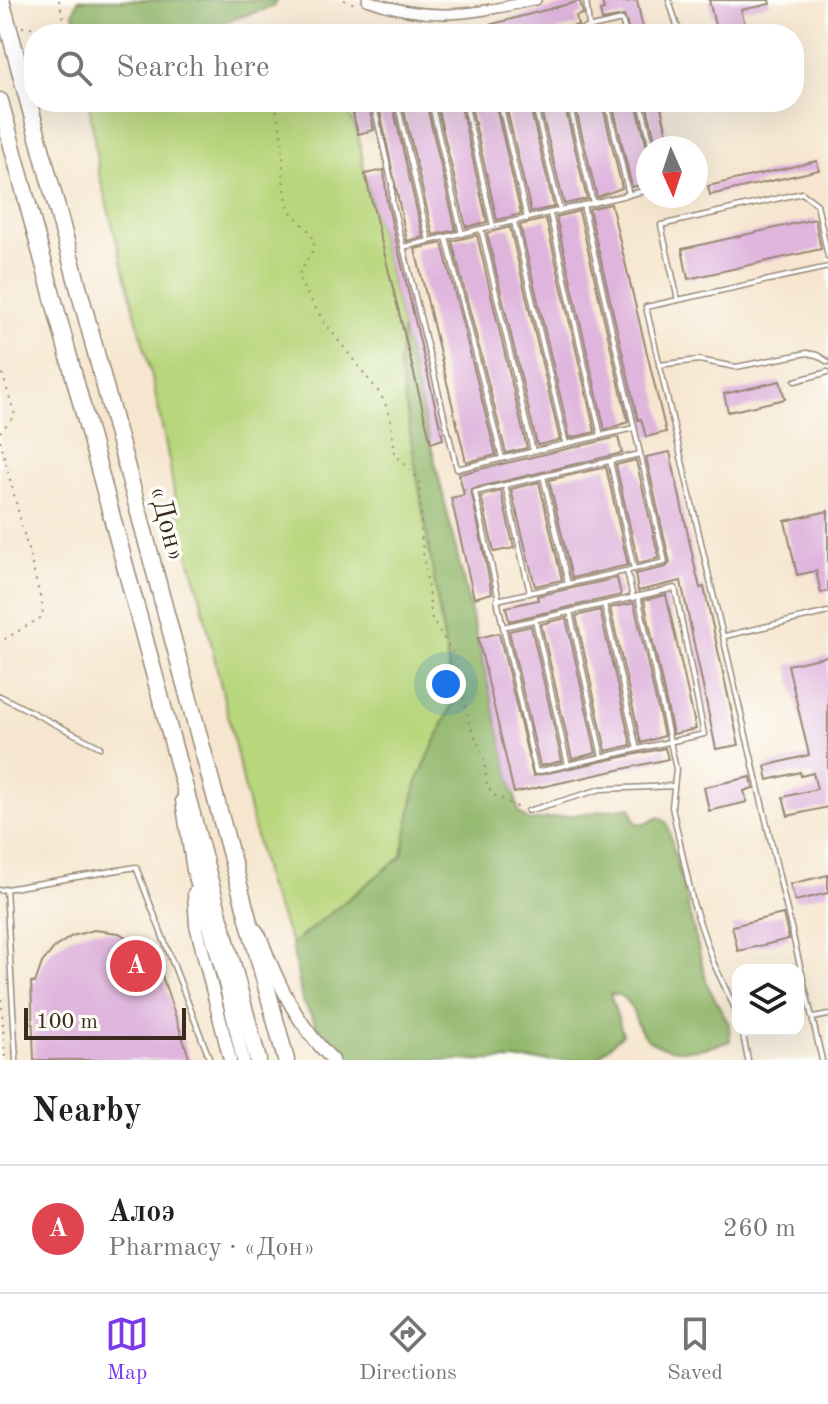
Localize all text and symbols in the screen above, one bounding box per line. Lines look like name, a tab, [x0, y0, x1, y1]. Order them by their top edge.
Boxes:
search box	[24, 24, 804, 112]
icon: search	[52, 46, 96, 90]
text: Search here	[116, 53, 270, 83]
north arrow	[636, 136, 708, 208]
street label: «Дон»	[143, 483, 190, 565]
your location	[426, 664, 466, 704]
pin: A	[110, 936, 162, 996]
map controls	[732, 964, 804, 1036]
button: layers	[732, 964, 804, 1036]
scale bar	[24, 1004, 186, 1040]
text: 100 m	[36, 1011, 98, 1033]
text: Nearby	[32, 1095, 142, 1129]
text: Алоэ	[108, 1198, 175, 1228]
text: A	[48, 1216, 68, 1242]
text: 260 m	[723, 1216, 796, 1242]
text: Pharmacy · «Дон»	[108, 1235, 315, 1261]
tab: Map	[105, 1312, 149, 1387]
tab: Directions	[359, 1312, 457, 1387]
tab: Saved	[667, 1312, 723, 1387]

